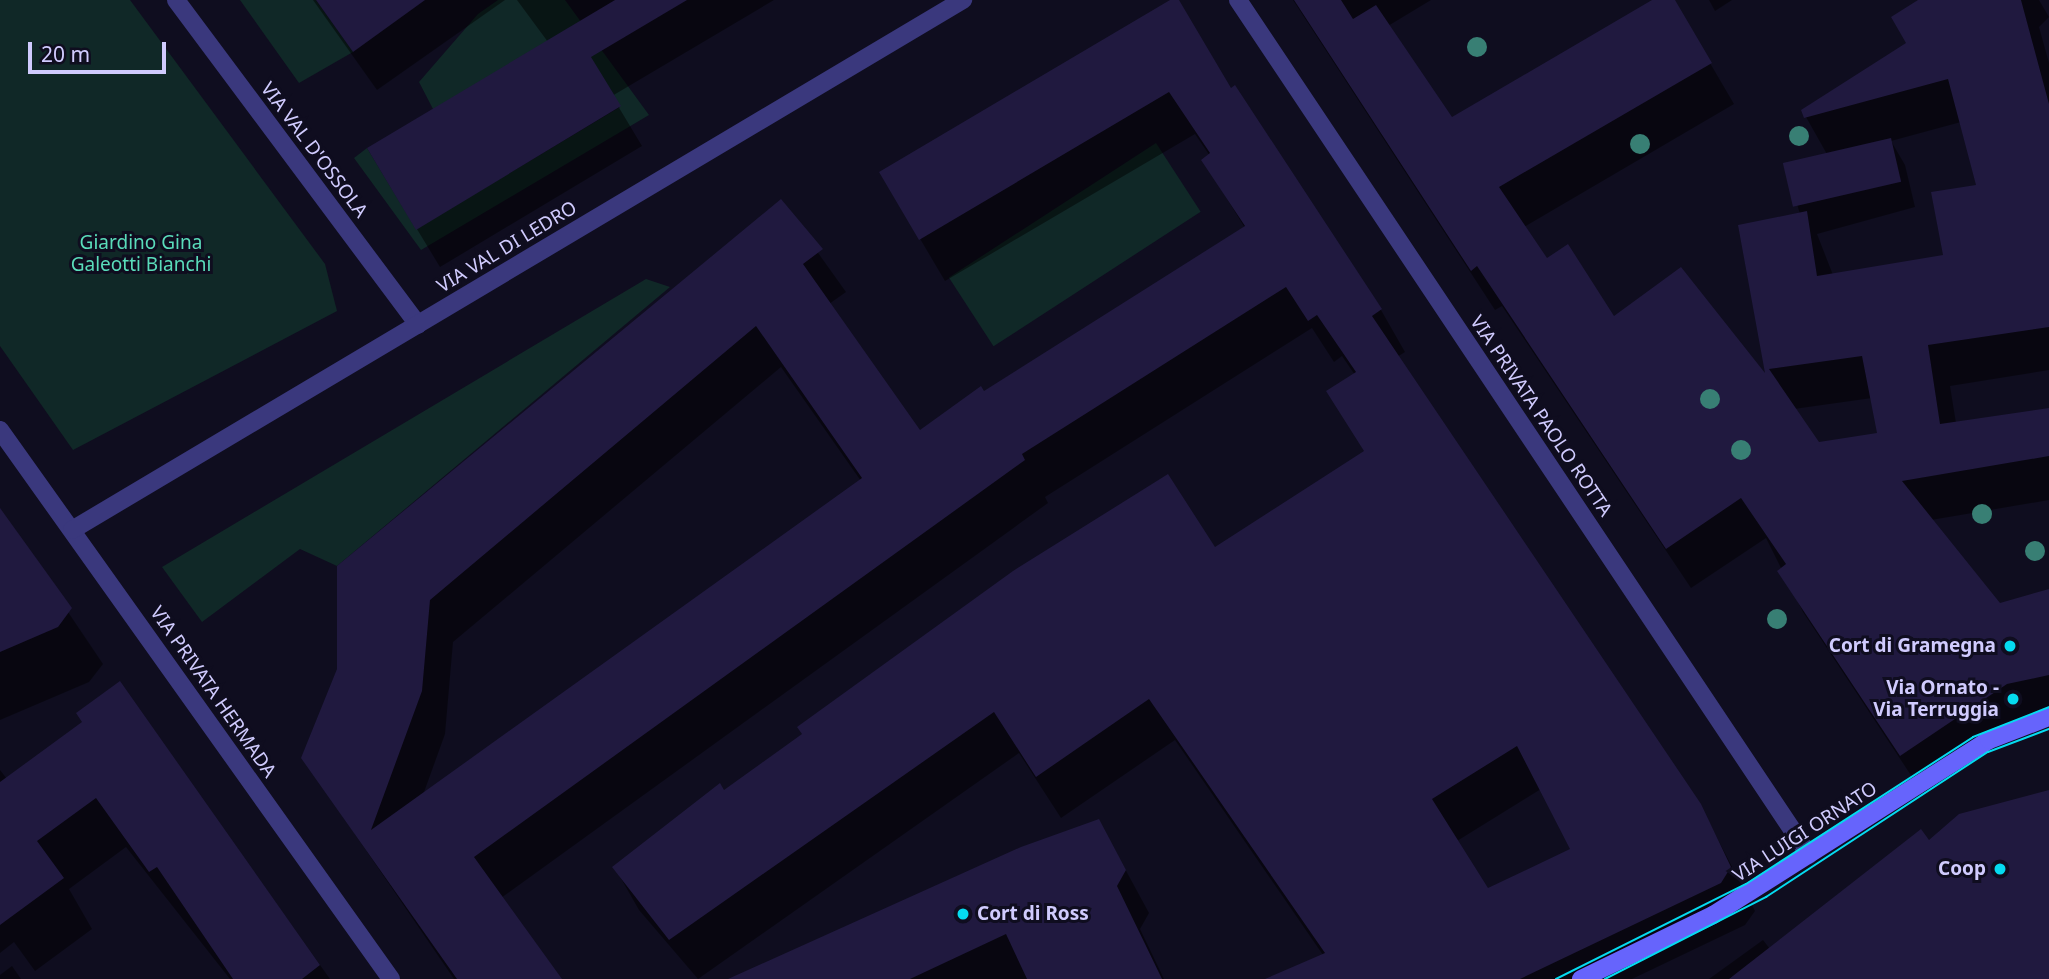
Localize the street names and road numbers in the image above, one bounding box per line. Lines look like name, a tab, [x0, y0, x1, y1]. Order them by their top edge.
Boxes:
street label: VIA VAL D'OSSOLA	[256, 78, 372, 222]
street label: VIA VAL DI LEDRO	[433, 196, 581, 298]
street label: VIA PRIVATA PAOLO ROTTA	[1465, 311, 1617, 521]
street label: VIA PRIVATA HERMADA	[145, 602, 281, 782]
street label: VIA LUIGI ORNATO	[1729, 777, 1881, 887]

